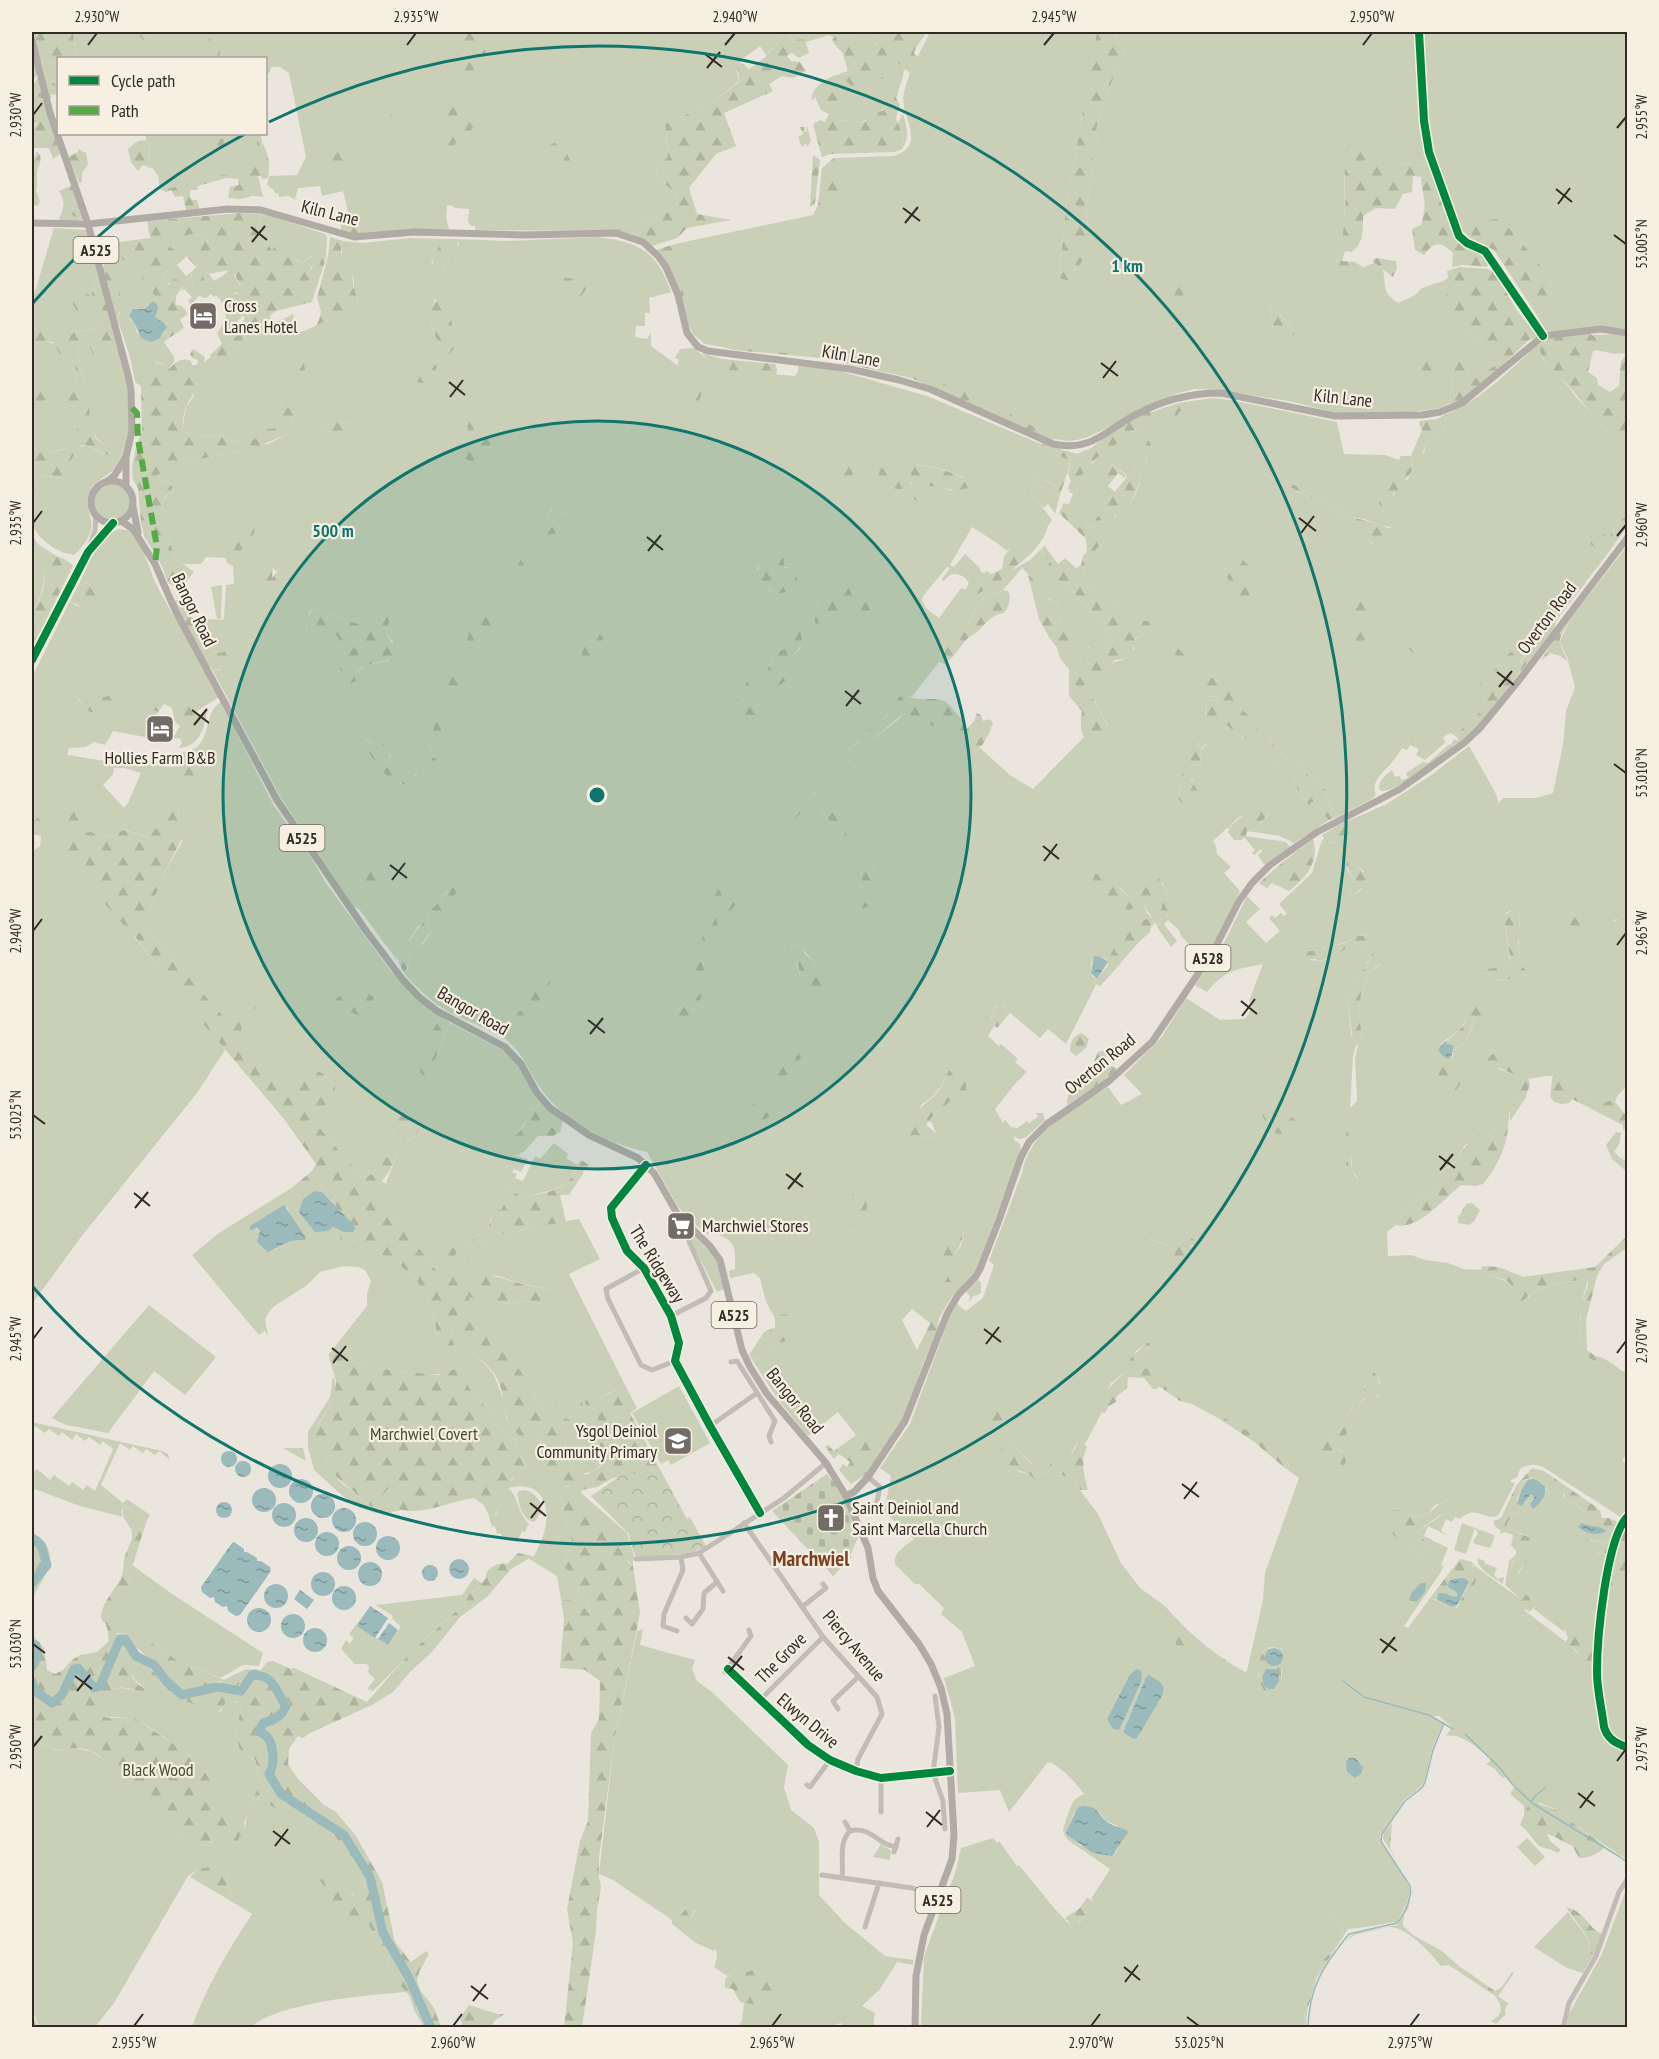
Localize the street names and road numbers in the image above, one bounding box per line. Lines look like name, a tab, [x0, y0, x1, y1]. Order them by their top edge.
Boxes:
street label: Kiln Lane	[299, 194, 361, 231]
road number: A525	[74, 237, 118, 263]
street label: Kiln Lane	[820, 339, 882, 372]
street label: Kiln Lane	[1313, 383, 1373, 412]
street label: Bangor Road	[167, 569, 222, 650]
street label: Overton Road	[1512, 577, 1581, 658]
road number: A525	[280, 825, 324, 851]
road number: A528	[1186, 945, 1230, 971]
street label: Bangor Road	[433, 981, 513, 1040]
street label: Overton Road	[1060, 1028, 1140, 1099]
street label: The Ridgeway	[625, 1221, 690, 1307]
road number: A525	[712, 1302, 756, 1328]
street label: Bangor Road	[762, 1363, 829, 1438]
street label: Piercy Avenue	[818, 1605, 891, 1686]
street label: The Grove	[750, 1627, 811, 1688]
street label: Elwyn Drive	[773, 1688, 844, 1753]
road number: A525	[916, 1887, 960, 1913]

